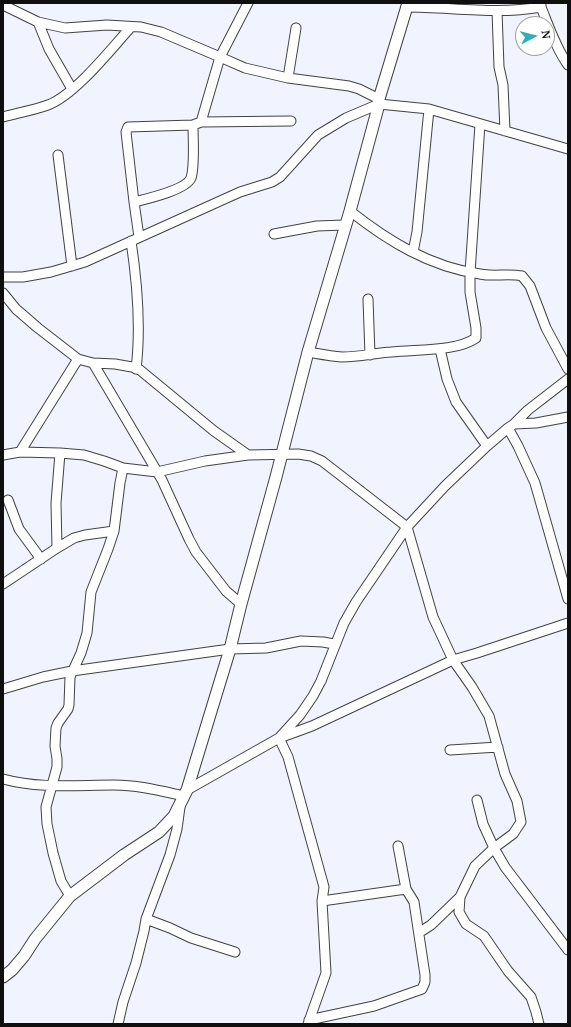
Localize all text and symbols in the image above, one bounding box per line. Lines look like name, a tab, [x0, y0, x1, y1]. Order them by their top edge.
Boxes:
north arrow	[515, 16, 555, 56]
text: N	[538, 29, 554, 40]

